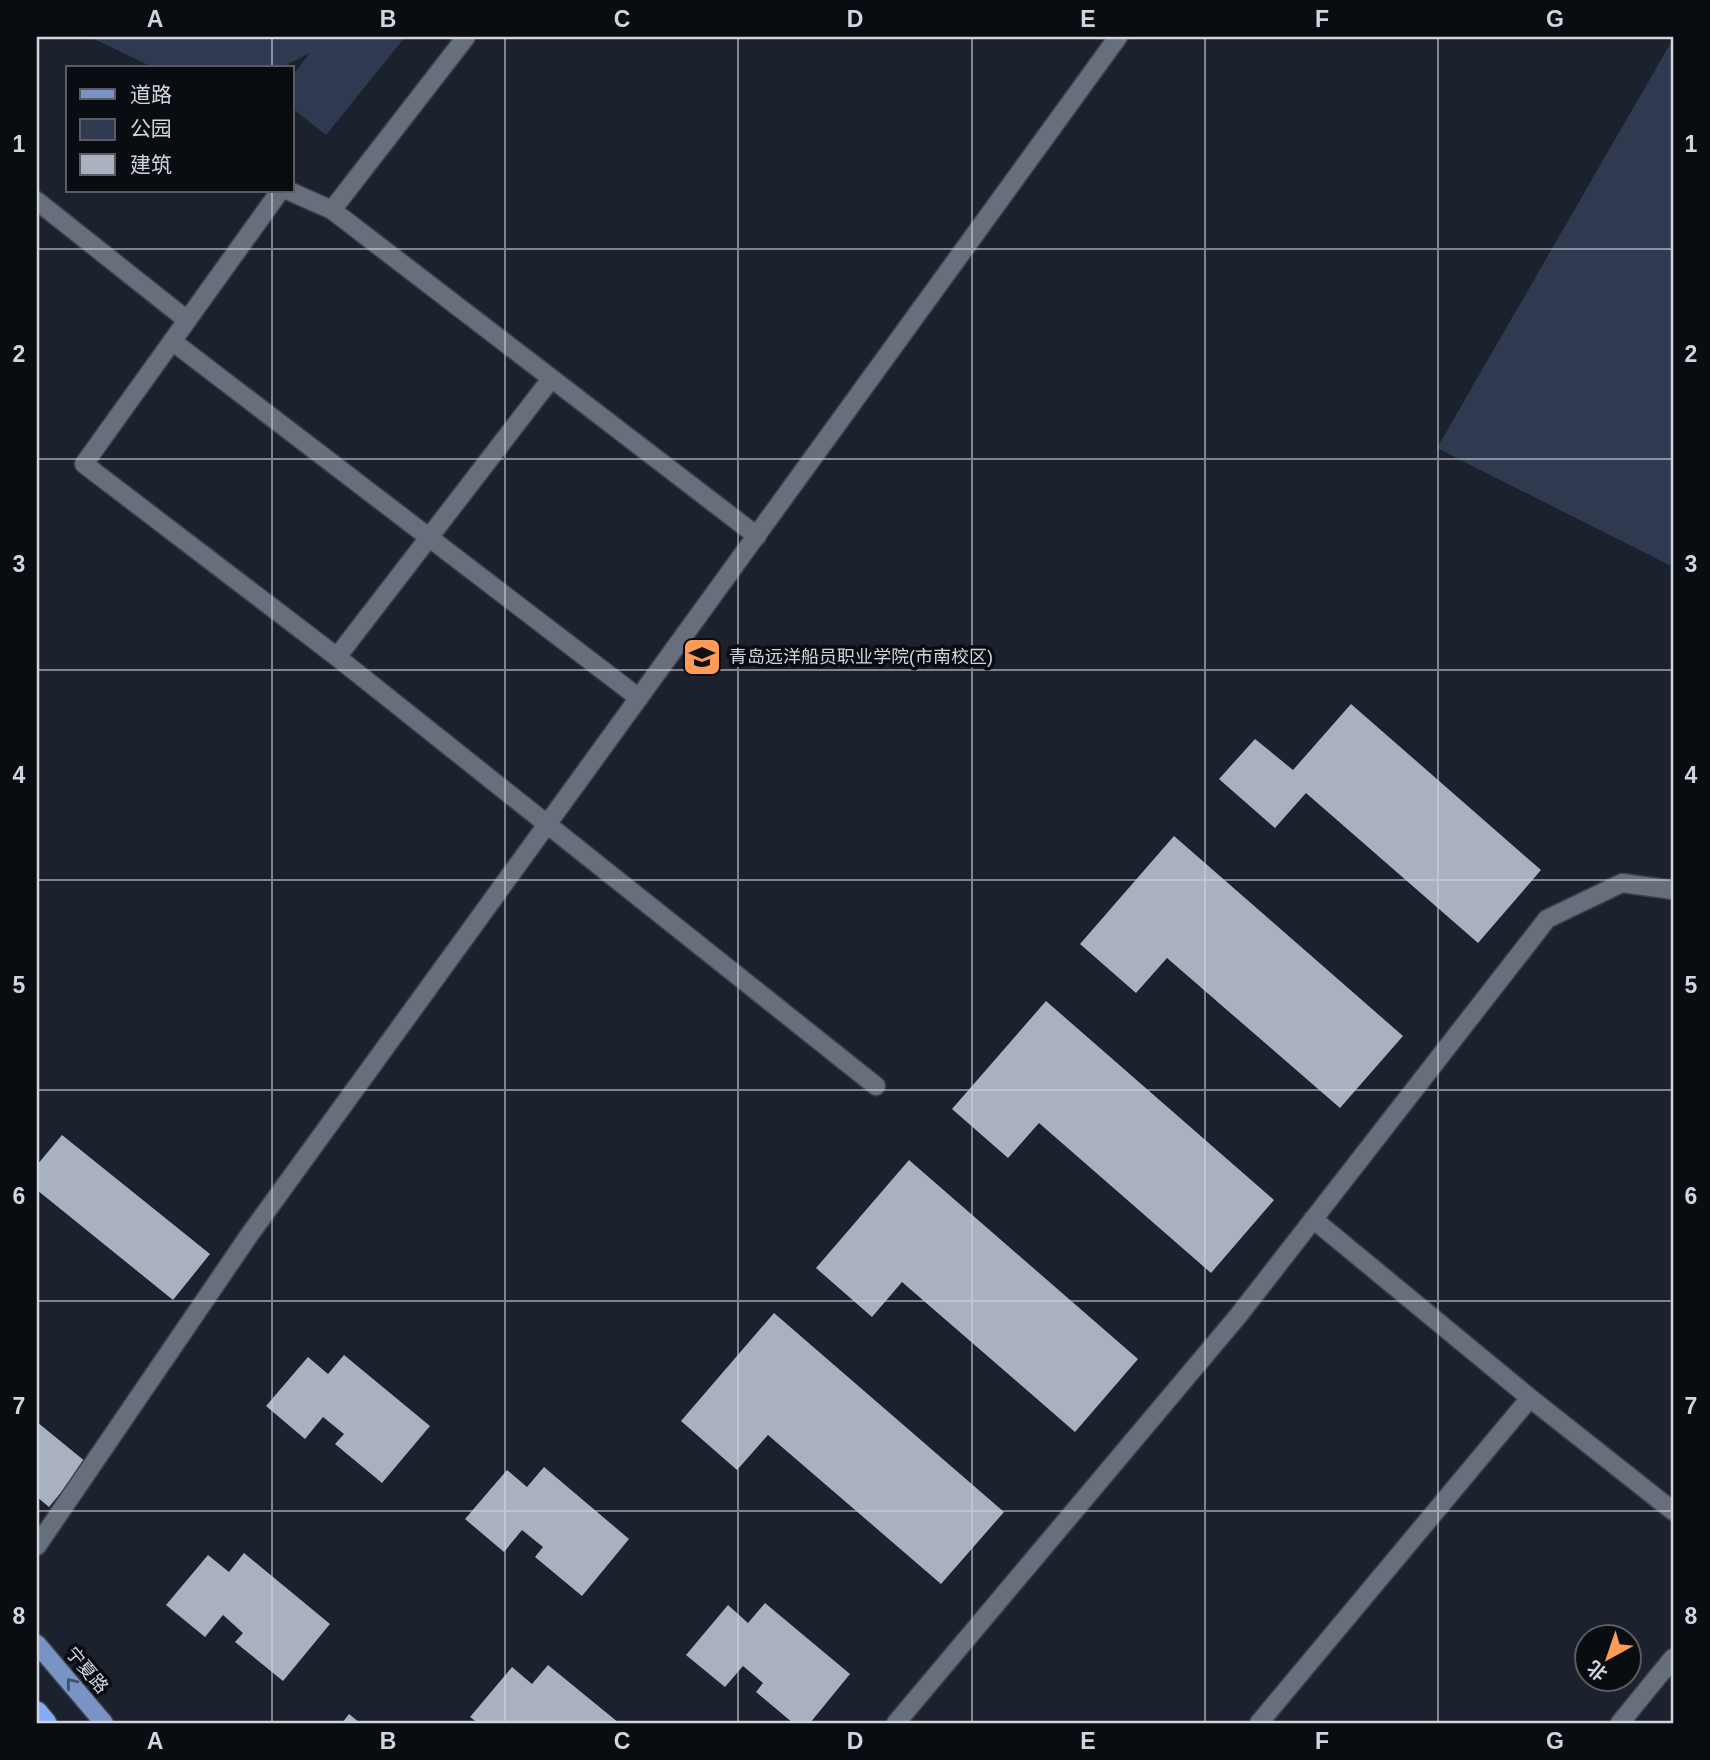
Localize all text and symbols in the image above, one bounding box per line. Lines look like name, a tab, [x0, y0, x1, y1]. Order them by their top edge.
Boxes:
text: A	[147, 6, 163, 32]
text: B	[380, 6, 396, 32]
text: C	[614, 6, 630, 32]
text: D	[847, 6, 863, 32]
text: E	[1080, 6, 1096, 32]
text: F	[1315, 6, 1329, 32]
text: G	[1546, 6, 1564, 32]
legend	[66, 66, 294, 192]
text: 道路	[130, 83, 172, 106]
text: 公园	[130, 117, 172, 140]
text: 1	[13, 131, 26, 157]
text: 1	[1685, 131, 1698, 157]
text: 建筑	[130, 153, 172, 176]
text: 2	[13, 341, 25, 367]
text: 2	[1685, 341, 1697, 367]
text: 3	[13, 551, 25, 577]
text: 3	[1685, 551, 1697, 577]
school or university icon: 青岛远洋船员职业学院(市南校区)	[681, 636, 723, 678]
place label: 青岛远洋船员职业学院(市南校区)	[729, 647, 993, 667]
text: 4	[13, 762, 26, 788]
text: 4	[1685, 762, 1698, 788]
text: 5	[13, 972, 26, 998]
text: 5	[1685, 972, 1698, 998]
text: 6	[13, 1183, 25, 1209]
text: 6	[1685, 1183, 1697, 1209]
text: 7	[13, 1393, 25, 1419]
text: 7	[1685, 1393, 1697, 1419]
text: 8	[13, 1603, 26, 1629]
text: 8	[1685, 1603, 1698, 1629]
north arrow	[1574, 1624, 1644, 1694]
street label: 宁夏路	[62, 1643, 112, 1697]
text: 北	[1583, 1656, 1611, 1685]
one-way arrow	[67, 1679, 79, 1692]
text: A	[147, 1728, 163, 1754]
text: B	[380, 1728, 396, 1754]
text: C	[614, 1728, 630, 1754]
text: D	[847, 1728, 863, 1754]
text: E	[1080, 1728, 1096, 1754]
text: F	[1315, 1728, 1329, 1754]
text: G	[1546, 1728, 1564, 1754]

